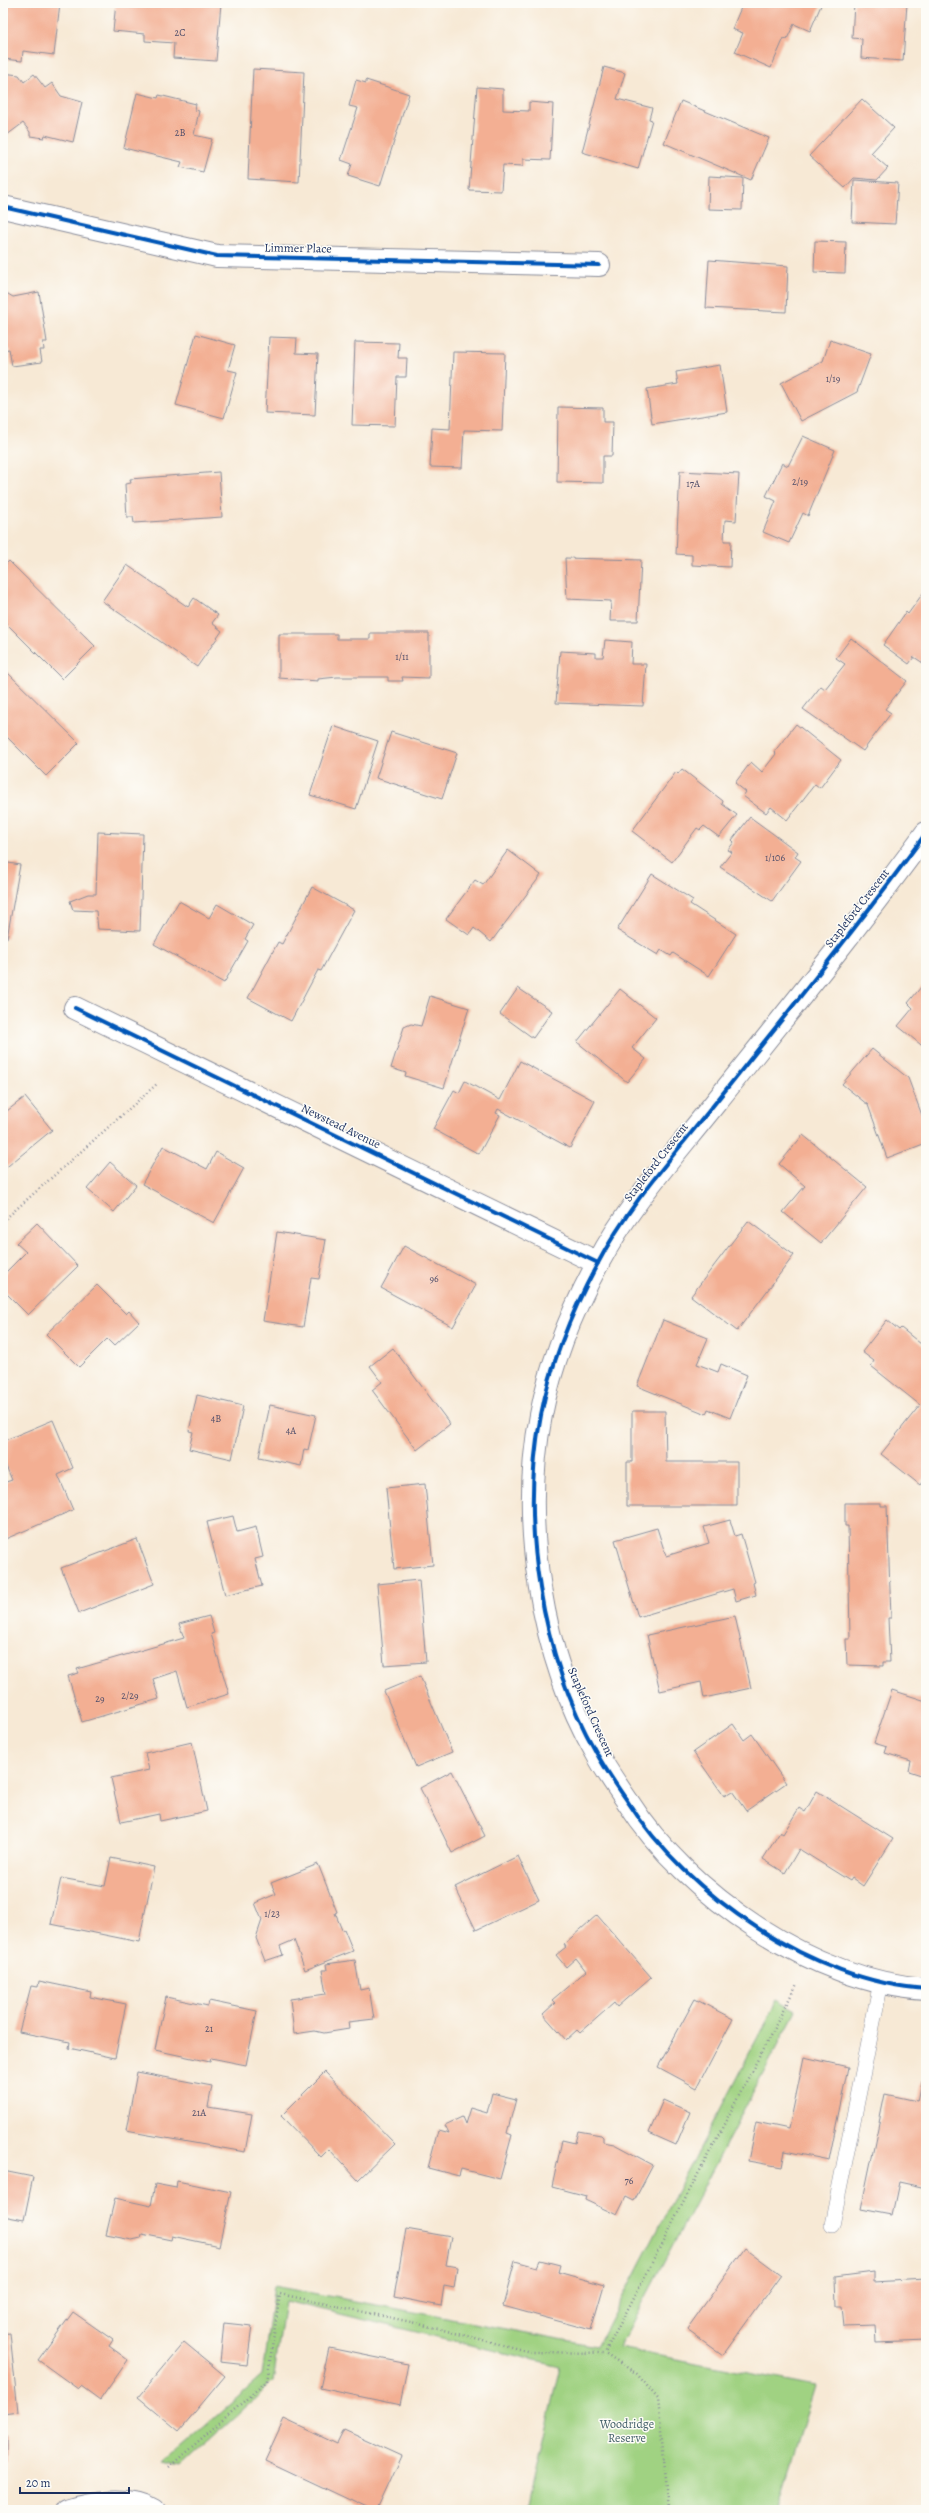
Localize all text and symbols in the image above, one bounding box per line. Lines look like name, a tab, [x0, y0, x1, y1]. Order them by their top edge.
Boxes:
house number: 2C	[174, 26, 186, 39]
house number: 2B	[175, 126, 185, 139]
street label: Limmer Place	[264, 239, 332, 257]
house number: 1/19	[826, 372, 841, 385]
house number: 2/19	[792, 475, 808, 488]
house number: 17A	[686, 477, 700, 490]
house number: 1/11	[395, 650, 409, 663]
house number: 1/106	[765, 851, 785, 864]
street label: Stapleford Crescent	[821, 865, 893, 951]
street label: Newstead Avenue	[299, 1100, 383, 1152]
street label: Stapleford Crescent	[620, 1119, 692, 1205]
house number: 96	[429, 1272, 439, 1285]
house number: 4B	[211, 1412, 221, 1425]
house number: 4A	[286, 1424, 296, 1437]
street label: Stapleford Crescent	[564, 1665, 618, 1759]
house number: 2/29	[121, 1689, 139, 1702]
house number: 29	[95, 1692, 105, 1705]
house number: 1/23	[264, 1907, 280, 1920]
house number: 21	[205, 2022, 214, 2035]
house number: 21A	[192, 2106, 206, 2119]
house number: 76	[625, 2174, 634, 2187]
park label: Woodridge Reserve	[599, 2416, 654, 2446]
scale bar	[20, 2469, 129, 2495]
text: 20 m	[26, 2475, 50, 2491]

